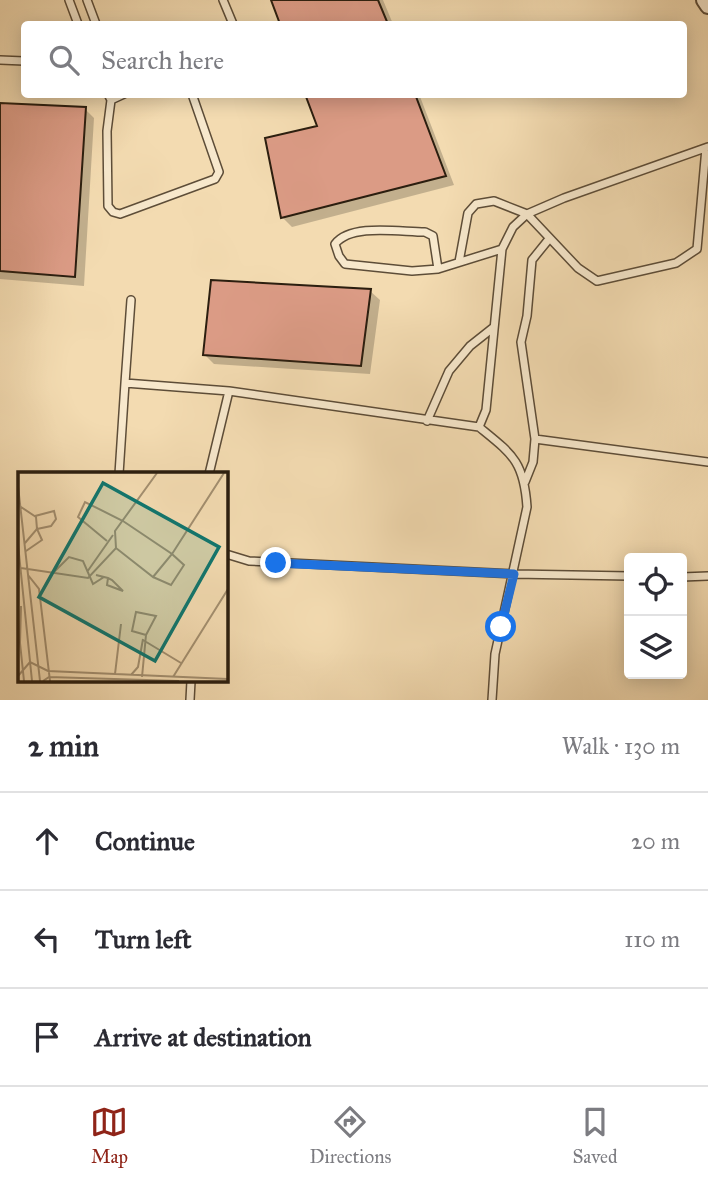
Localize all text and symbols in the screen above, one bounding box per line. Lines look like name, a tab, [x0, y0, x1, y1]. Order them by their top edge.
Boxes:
search box	[21, 21, 687, 98]
icon: search	[45, 41, 83, 79]
text: Search here	[101, 44, 224, 76]
inset map	[18, 472, 228, 682]
route end	[260, 547, 291, 578]
map controls	[624, 553, 687, 679]
button: locate	[624, 553, 687, 616]
route start	[485, 611, 516, 642]
button: layers	[624, 616, 687, 679]
text: 2 min	[28, 728, 99, 764]
text: Walk · 130 m	[562, 732, 680, 760]
icon: ahead	[28, 822, 66, 860]
text: Continue	[95, 825, 195, 857]
text: 20 m	[631, 827, 680, 855]
icon: left	[28, 920, 66, 958]
text: Turn left	[95, 923, 191, 955]
text: 110 m	[624, 925, 680, 953]
icon: arrive	[28, 1018, 66, 1056]
text: Arrive at destination	[95, 1021, 312, 1053]
tab: Map	[90, 1103, 128, 1168]
tab: Directions	[309, 1103, 391, 1168]
tab: Saved	[572, 1103, 618, 1168]

